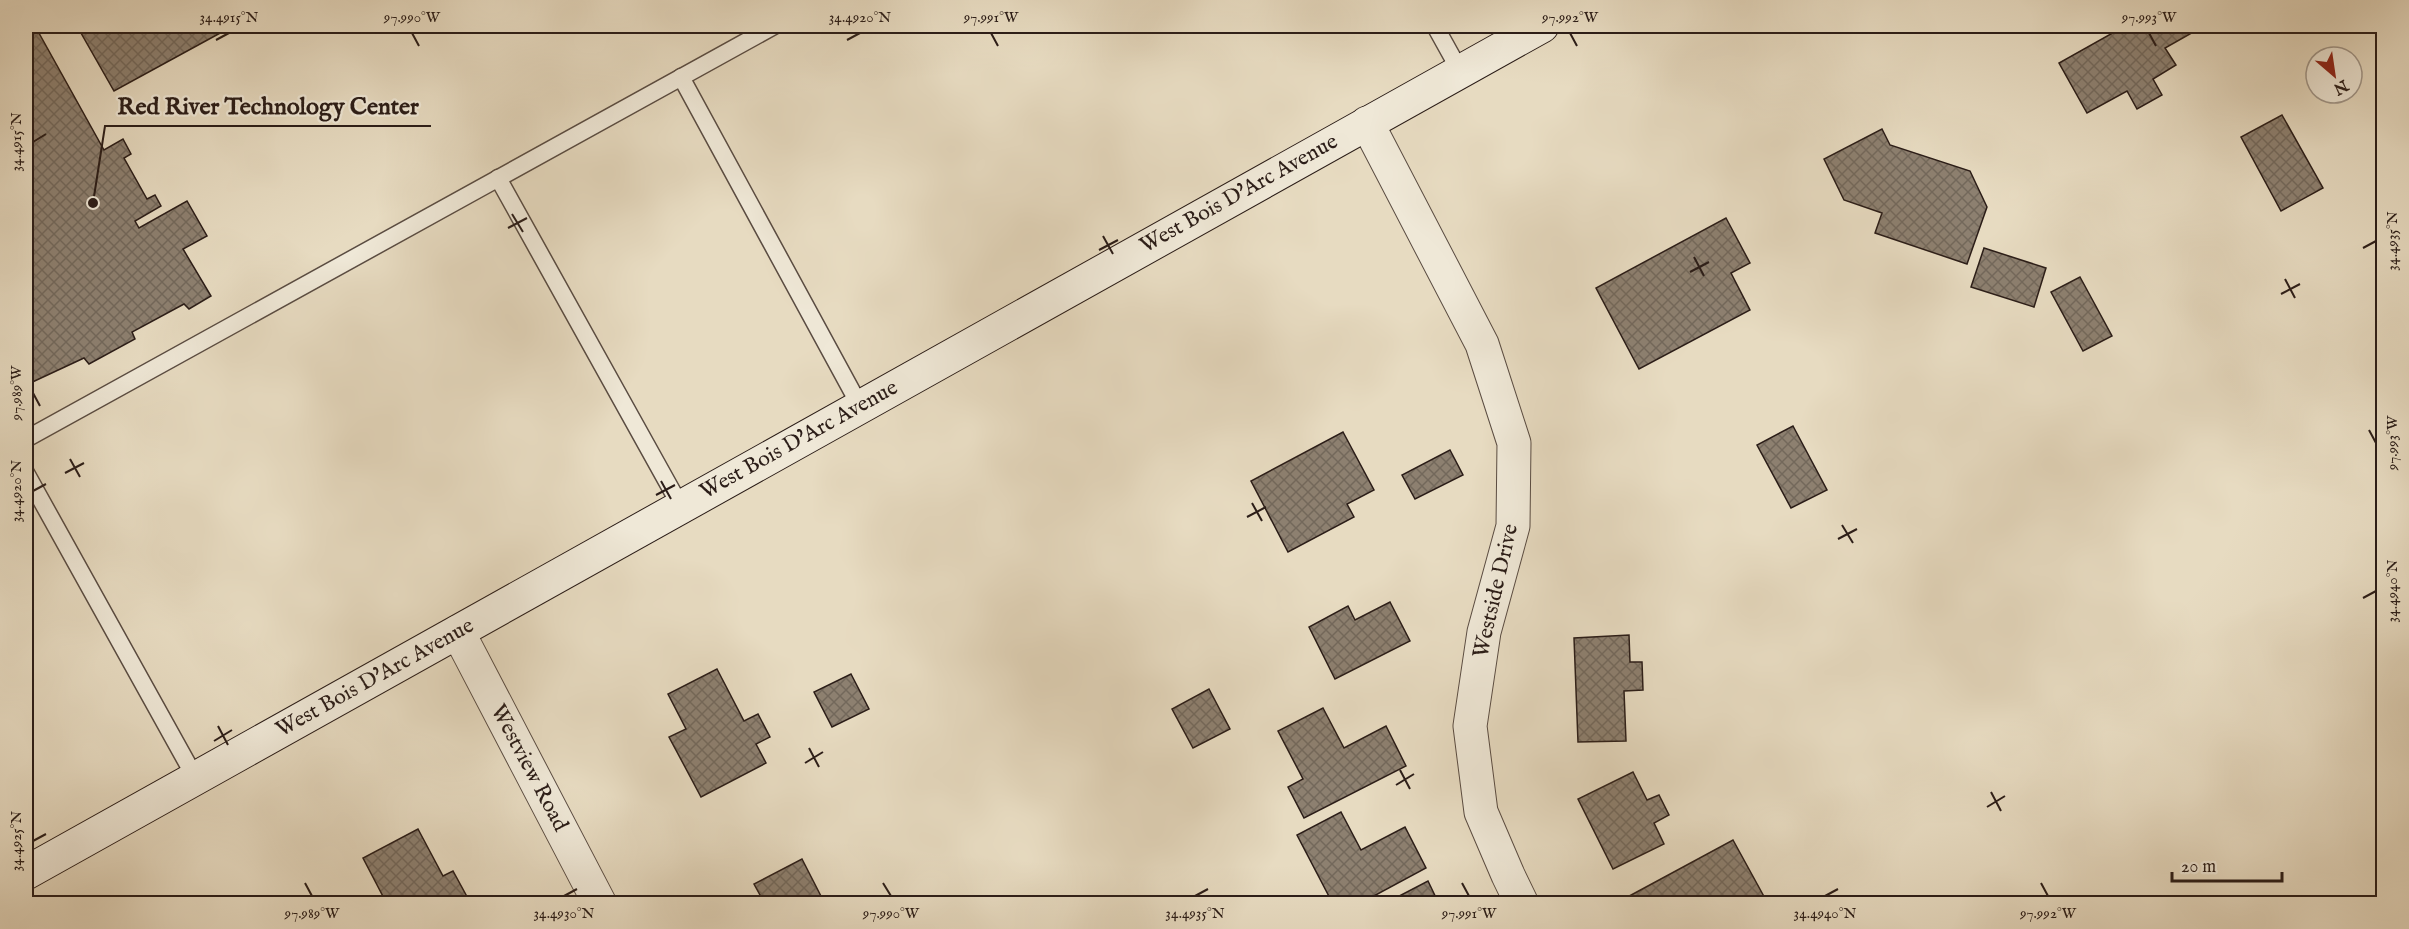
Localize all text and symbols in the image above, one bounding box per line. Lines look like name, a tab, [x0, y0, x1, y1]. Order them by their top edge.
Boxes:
text: 34.4915°N	[199, 8, 259, 27]
text: 97.990°W	[383, 8, 441, 27]
text: 34.4920°N	[829, 8, 891, 27]
text: 97.991°W	[963, 8, 1019, 27]
text: 97.992°W	[1541, 8, 1599, 27]
text: 97.993°W	[2121, 8, 2177, 27]
north arrow	[2304, 45, 2364, 105]
text: N	[2329, 74, 2352, 99]
callout: Red River Technology Center	[105, 84, 431, 126]
text: Red River Technology Center	[117, 92, 419, 123]
text: 34.4915°N	[7, 112, 26, 172]
street label: West Bois D'Arc Avenue	[1135, 128, 1343, 260]
text: 34.4935°N	[2383, 211, 2402, 271]
text: 97.989°W	[7, 365, 26, 421]
street label: West Bois D'Arc Avenue	[695, 374, 903, 506]
text: 97.993°W	[2383, 415, 2402, 471]
text: 34.4920°N	[7, 460, 26, 522]
street label: Westside Drive	[1467, 521, 1525, 661]
text: 34.4940°N	[2383, 560, 2402, 622]
street label: West Bois D'Arc Avenue	[271, 612, 479, 744]
street label: Westview Road	[484, 700, 574, 837]
text: 34.4925°N	[7, 811, 26, 871]
scale bar	[2172, 845, 2282, 883]
text: 20 m	[2181, 856, 2216, 879]
text: 97.989°W	[284, 904, 340, 923]
text: 34.4930°N	[533, 904, 595, 923]
text: 97.990°W	[862, 904, 920, 923]
text: 34.4935°N	[1165, 904, 1225, 923]
text: 97.991°W	[1441, 904, 1497, 923]
text: 34.4940°N	[1794, 904, 1856, 923]
text: 97.992°W	[2019, 904, 2077, 923]

